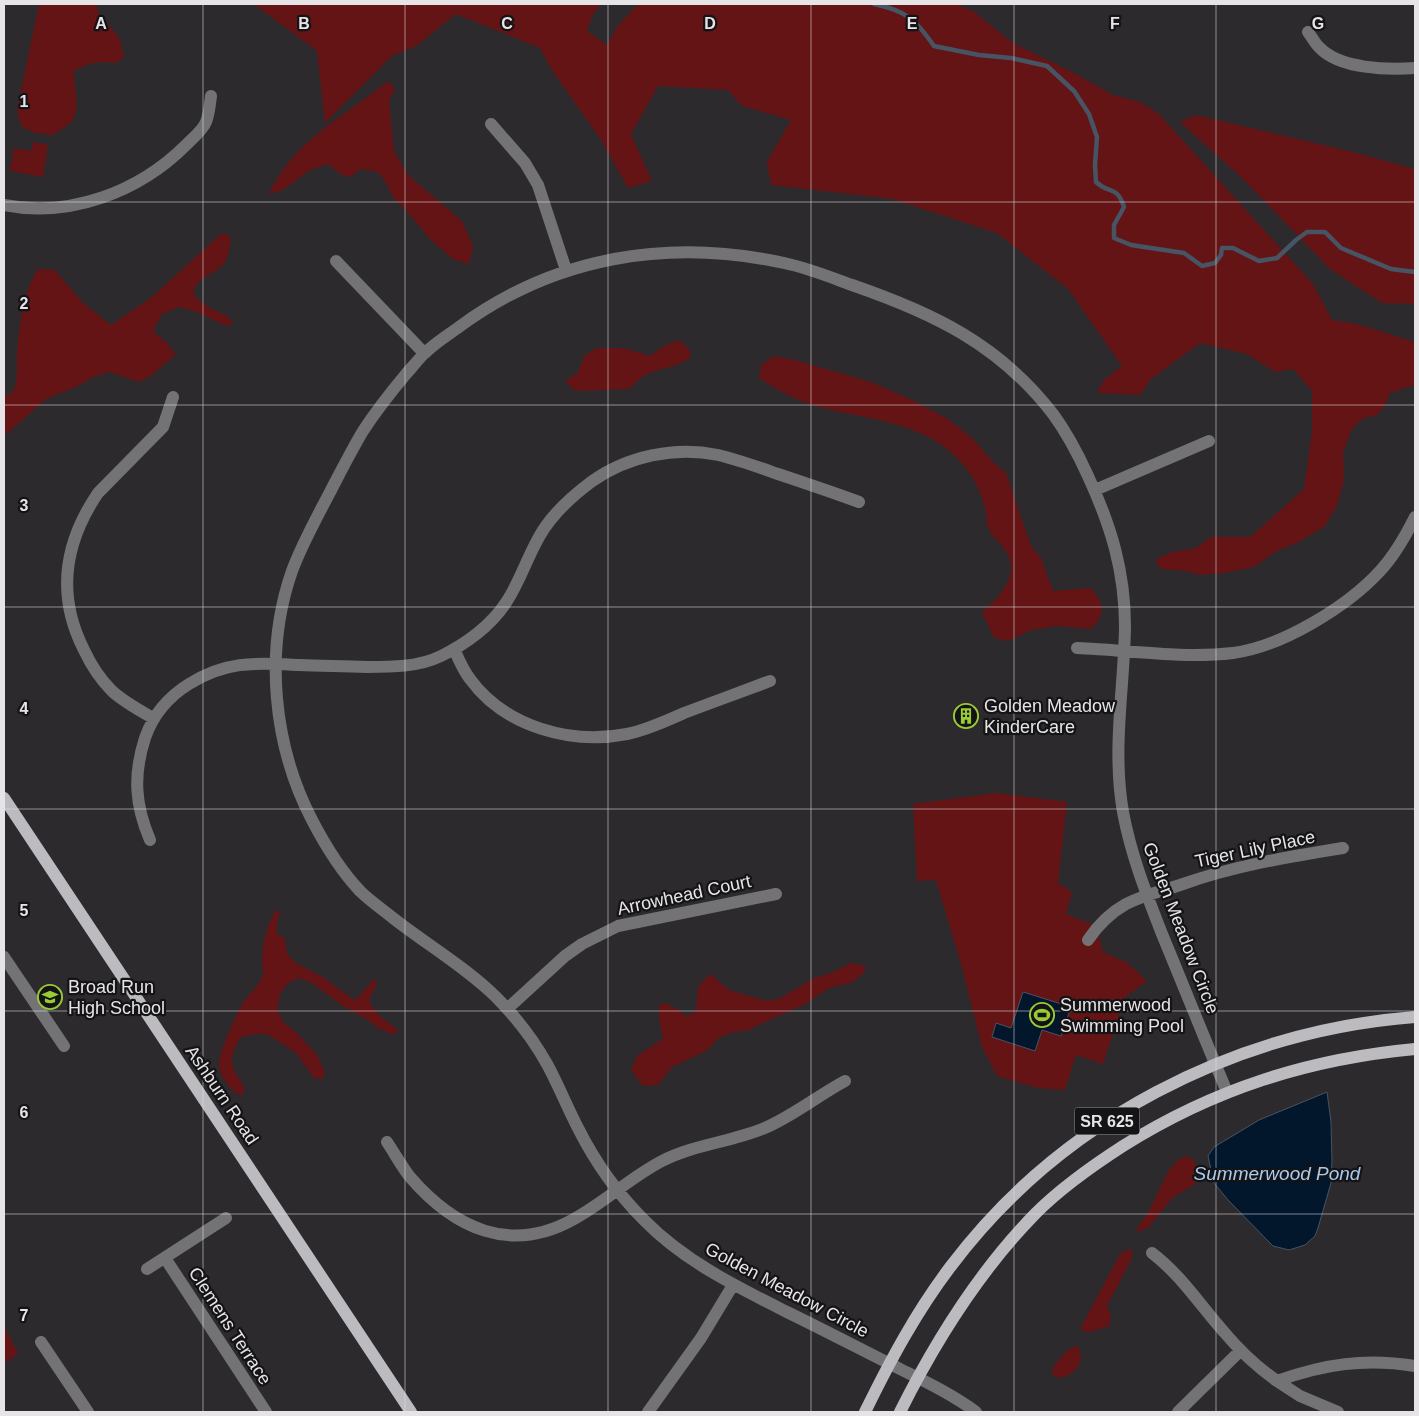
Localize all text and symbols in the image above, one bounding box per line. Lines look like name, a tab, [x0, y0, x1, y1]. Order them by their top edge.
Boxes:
text: A	[95, 15, 107, 32]
text: B	[298, 15, 310, 32]
text: C	[501, 15, 513, 32]
text: D	[704, 15, 716, 32]
text: E	[907, 15, 918, 32]
text: F	[1110, 15, 1120, 32]
text: G	[1312, 15, 1324, 32]
text: 1	[20, 93, 29, 110]
text: 2	[20, 295, 29, 312]
text: 3	[20, 497, 29, 514]
place label: Golden Meadow KinderCare	[984, 696, 1116, 737]
text: 4	[20, 700, 29, 717]
building icon: Golden Meadow KinderCare	[953, 703, 979, 729]
street label: Tiger Lily Place	[1193, 826, 1317, 872]
street label: Golden Meadow Circle	[1139, 839, 1223, 1017]
street label: Arrowhead Court	[615, 871, 753, 919]
text: 5	[20, 902, 29, 919]
place label: Broad Run High School	[68, 977, 165, 1018]
school or university icon: Broad Run High School	[37, 984, 63, 1010]
place label: Summerwood Swimming Pool	[1060, 995, 1184, 1036]
sports icon: Summerwood Swimming Pool	[1029, 1002, 1055, 1028]
street label: Ashburn Road	[182, 1042, 262, 1148]
text: 6	[20, 1104, 29, 1121]
road number: SR 625	[1074, 1108, 1140, 1134]
water label: Summerwood Pond	[1194, 1163, 1362, 1184]
street label: Golden Meadow Circle	[702, 1238, 872, 1342]
street label: Clemens Terrace	[185, 1264, 275, 1388]
text: 7	[20, 1307, 29, 1324]

